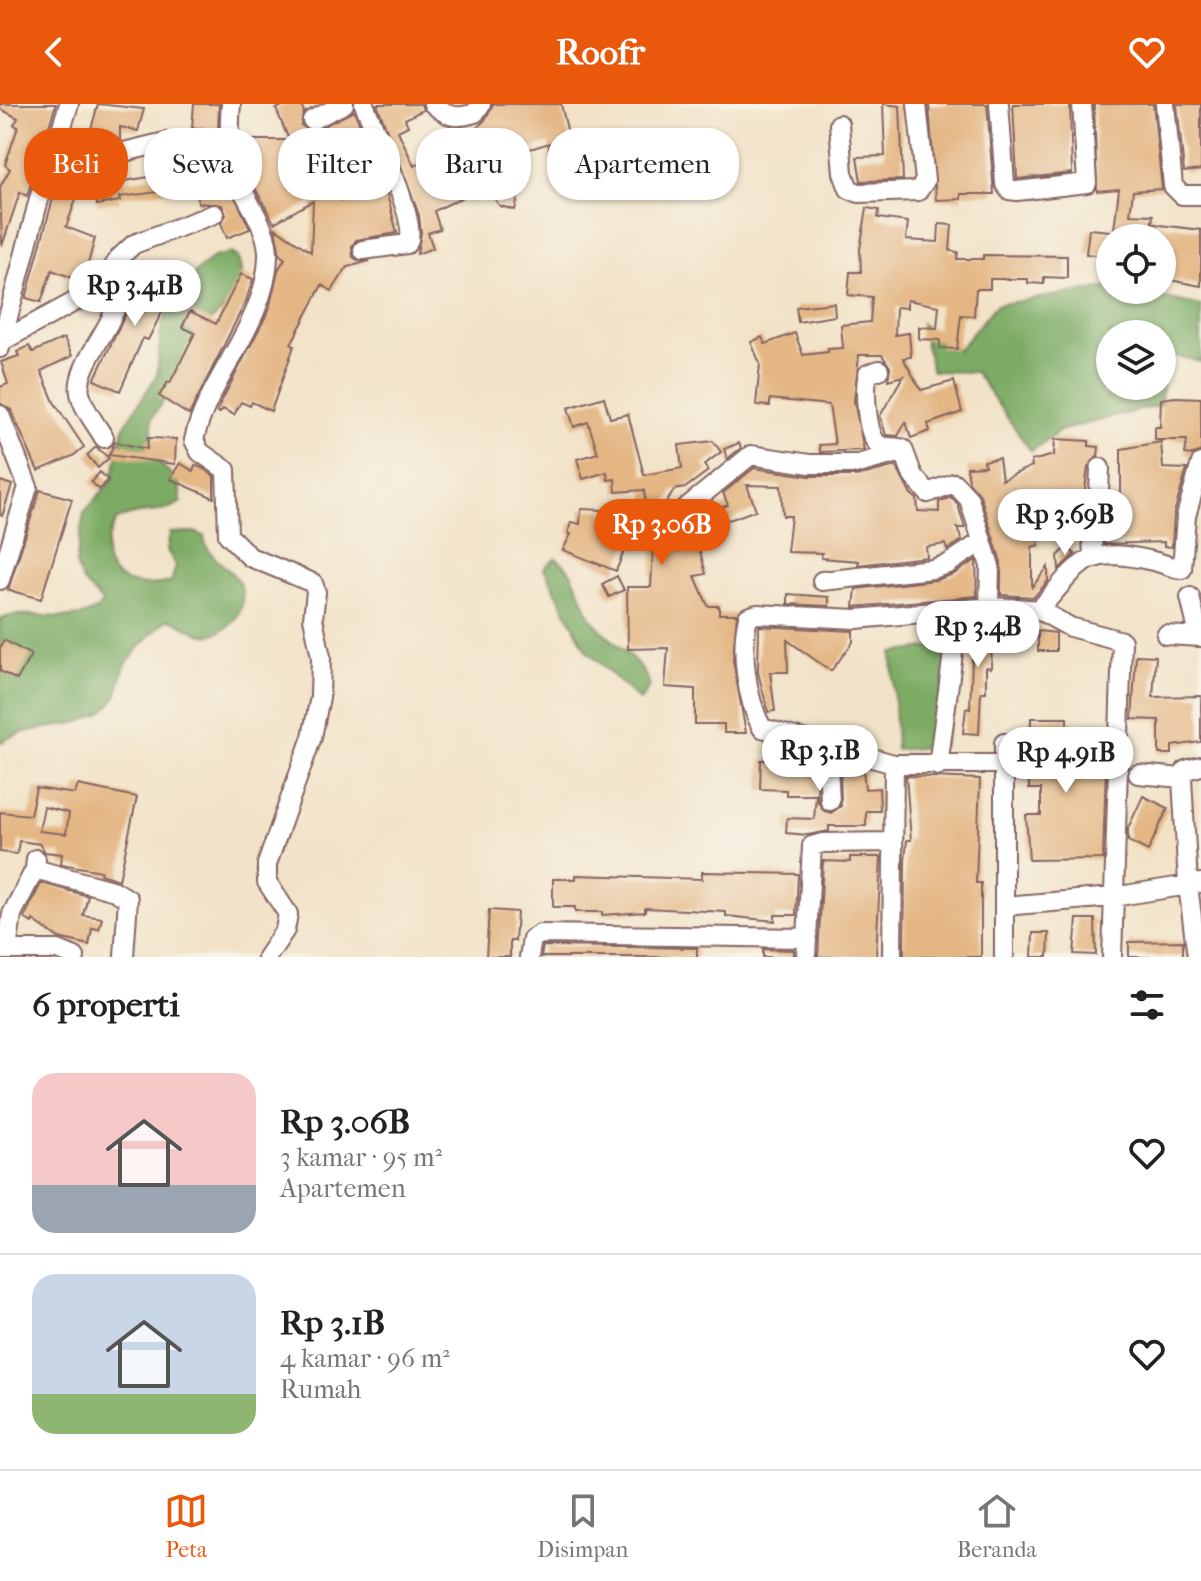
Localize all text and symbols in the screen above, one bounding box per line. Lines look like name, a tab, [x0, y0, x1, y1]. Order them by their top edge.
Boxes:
icon: back	[32, 30, 76, 74]
icon: heart	[1125, 30, 1169, 74]
text: Roofr	[556, 31, 645, 73]
chip: Beli	[24, 128, 128, 200]
chip: Sewa	[144, 128, 262, 200]
chip: Filter	[278, 128, 400, 200]
chip: Baru	[416, 128, 531, 200]
chip: Apartemen	[547, 128, 739, 200]
map controls	[1096, 224, 1176, 400]
button: locate	[1096, 224, 1176, 304]
pin: Rp 3.41B	[52, 260, 218, 328]
text: Rp 3.41B	[87, 270, 183, 301]
button: layers	[1096, 320, 1176, 400]
pin: Rp 3.69B	[982, 489, 1148, 557]
pin: Rp 3.06B	[579, 499, 745, 567]
text: Rp 3.69B	[1016, 499, 1114, 530]
text: Rp 3.06B	[612, 509, 712, 540]
pin: Rp 3.4B	[904, 601, 1052, 669]
text: Rp 3.4B	[934, 611, 1022, 642]
pin: Rp 3.1B	[746, 725, 894, 793]
pin: Rp 4.91B	[983, 727, 1149, 795]
text: Rp 3.1B	[780, 735, 860, 766]
text: Rp 4.91B	[1016, 737, 1116, 768]
icon: filters	[1125, 983, 1169, 1027]
text: 6 properti	[32, 985, 180, 1025]
text: Rp 3.06B	[280, 1102, 410, 1142]
icon: home	[96, 1105, 192, 1201]
icon: heart	[1125, 1131, 1169, 1175]
text: 3 kamar · 95 m²	[280, 1142, 442, 1173]
text: Apartemen	[280, 1173, 406, 1204]
text: Rp 3.1B	[280, 1303, 385, 1343]
icon: home	[96, 1306, 192, 1402]
icon: heart	[1125, 1332, 1169, 1376]
text: 4 kamar · 96 m²	[280, 1343, 450, 1374]
text: Rumah	[280, 1374, 361, 1405]
tab: Peta	[164, 1489, 208, 1563]
tab: Disimpan	[537, 1489, 628, 1563]
tab: Beranda	[957, 1489, 1037, 1563]

